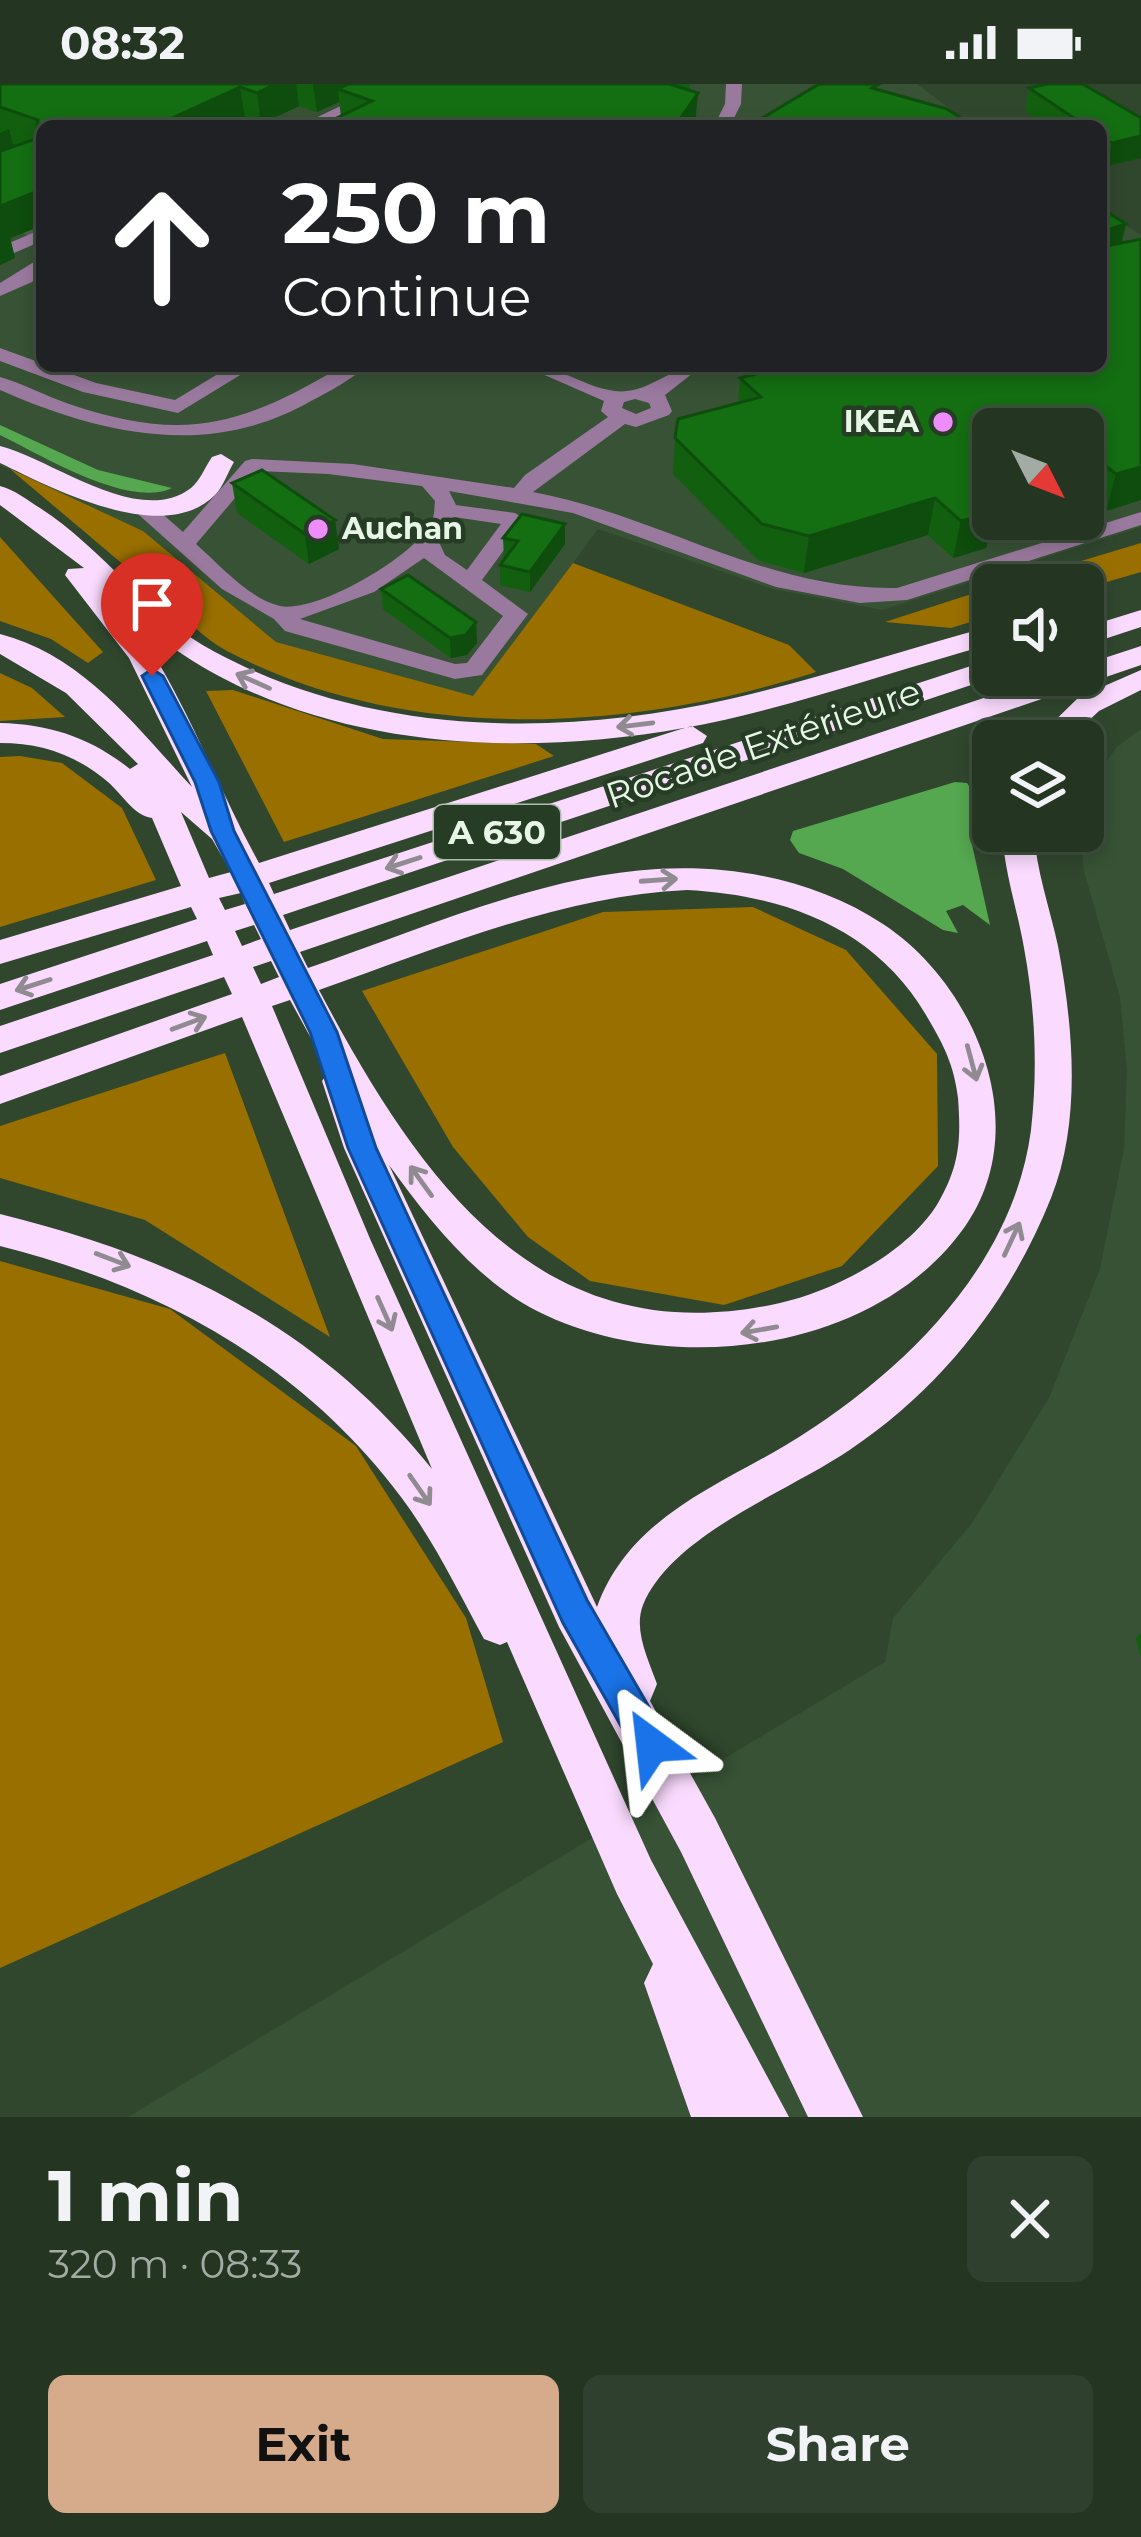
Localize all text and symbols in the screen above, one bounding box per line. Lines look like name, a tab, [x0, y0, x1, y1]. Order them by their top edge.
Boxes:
text: 08:32	[60, 15, 185, 70]
text: 250 m	[282, 162, 550, 264]
icon: ahead	[84, 168, 240, 324]
text: Continue	[282, 264, 531, 330]
place label: IKEA	[844, 403, 920, 440]
north arrow	[972, 408, 1104, 540]
map controls	[972, 408, 1104, 852]
marker: IKEA	[930, 409, 956, 435]
place label: Auchan	[341, 510, 463, 547]
marker: Auchan	[305, 516, 331, 542]
pin	[101, 553, 203, 676]
button: sound	[972, 564, 1104, 696]
icon: arrive	[119, 571, 185, 637]
one-way arrow	[236, 668, 272, 690]
street label: Rocade Extérieure	[600, 669, 926, 817]
one-way arrow	[617, 714, 656, 736]
button: layers	[972, 720, 1104, 852]
road number: A 630	[434, 805, 560, 859]
one-way arrow	[385, 853, 423, 875]
one-way arrow	[639, 869, 678, 892]
one-way arrow	[15, 976, 53, 998]
one-way arrow	[170, 1011, 207, 1032]
one-way arrow	[962, 1043, 984, 1081]
one-way arrow	[409, 1165, 434, 1198]
one-way arrow	[1002, 1222, 1024, 1258]
one-way arrow	[93, 1251, 130, 1272]
one-way arrow	[375, 1295, 397, 1331]
one-way arrow	[740, 1319, 779, 1342]
one-way arrow	[407, 1473, 433, 1506]
position arrow	[589, 1682, 715, 1808]
text: 1 min	[48, 2151, 244, 2239]
button: close	[967, 2156, 1093, 2282]
text: 320 m · 08:33	[48, 2240, 302, 2288]
button: Exit	[48, 2375, 559, 2513]
button: Share	[583, 2375, 1093, 2513]

